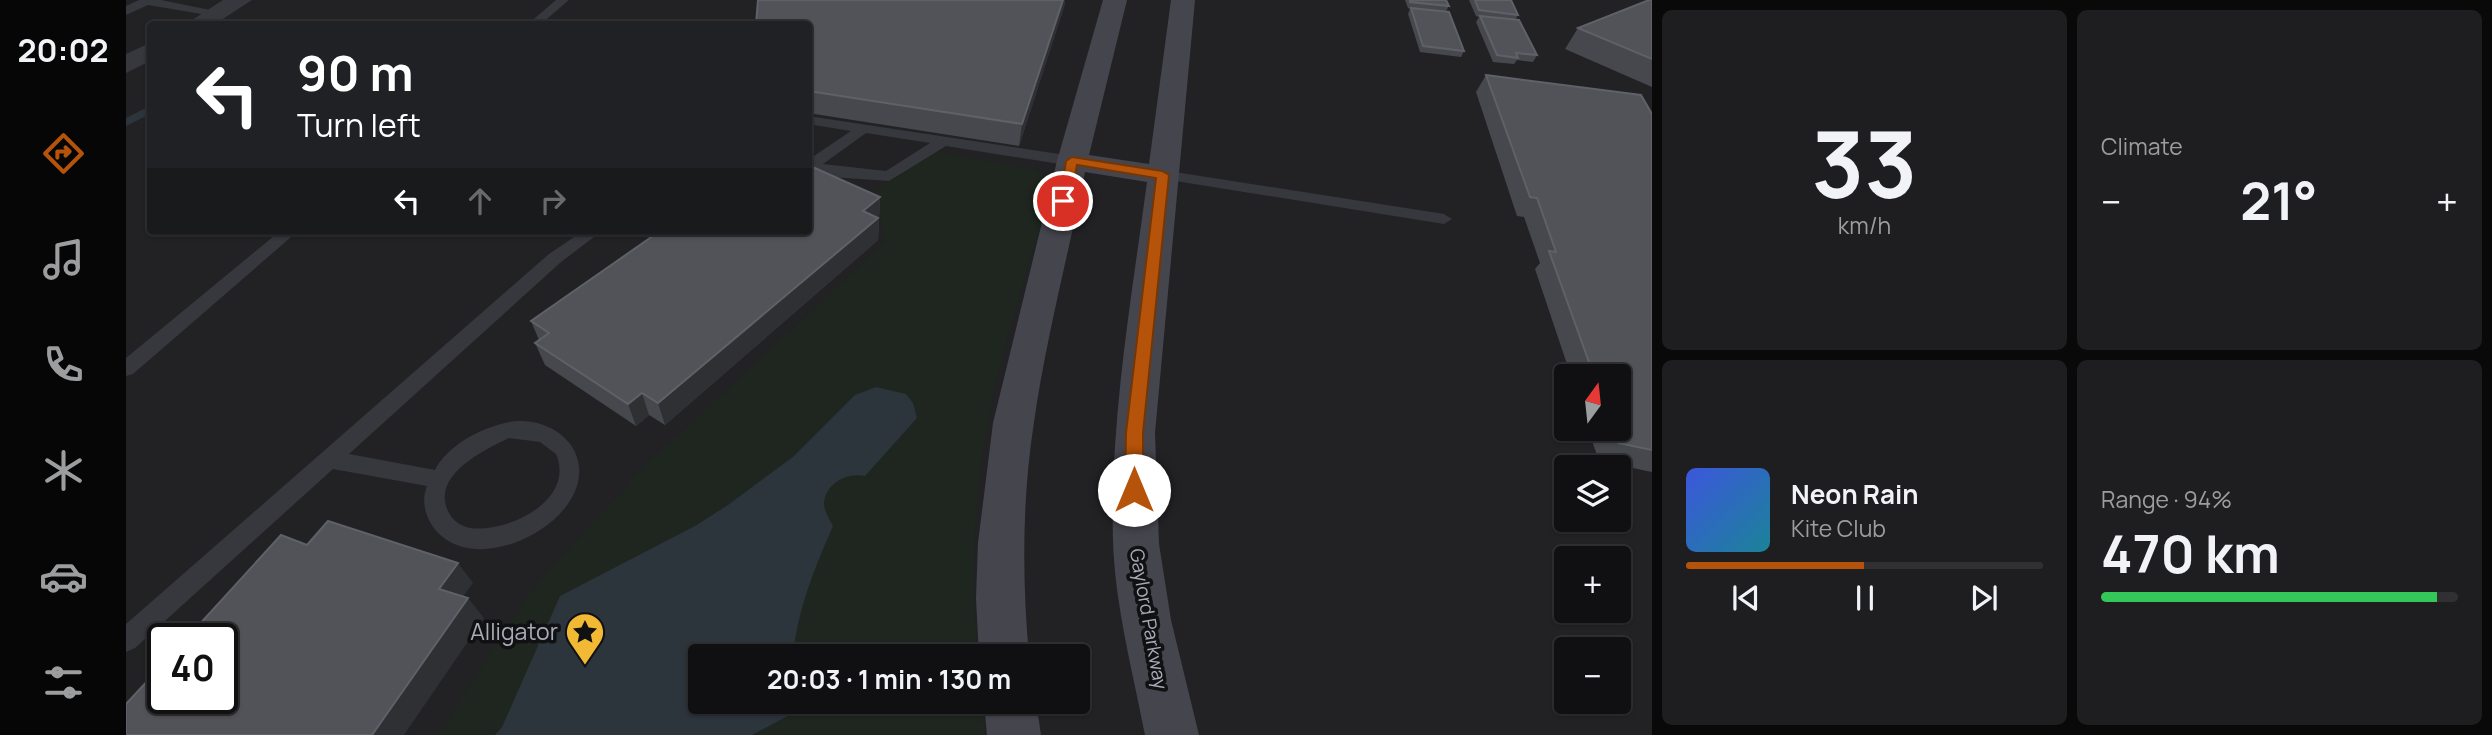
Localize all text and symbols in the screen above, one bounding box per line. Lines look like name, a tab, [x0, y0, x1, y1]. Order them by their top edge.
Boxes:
text: 20:02	[17, 28, 109, 72]
text: 90 m	[297, 39, 414, 106]
icon: left	[182, 49, 273, 140]
text: 33	[1812, 101, 1917, 225]
text: Turn left	[297, 103, 421, 147]
icon: directions	[39, 129, 88, 178]
text: Climate	[2101, 130, 2183, 162]
text: 21°	[2240, 165, 2317, 236]
pin	[1033, 171, 1093, 231]
text: −	[2101, 175, 2122, 227]
text: +	[2436, 175, 2458, 227]
icon: left	[388, 182, 426, 220]
icon: ahead	[461, 182, 499, 220]
icon: right	[534, 182, 572, 220]
icon: arrive	[1044, 182, 1082, 220]
text: km/h	[1838, 209, 1891, 241]
icon: music	[39, 235, 88, 284]
icon: phone	[39, 340, 88, 389]
north arrow	[1554, 364, 1631, 441]
map controls	[1554, 364, 1631, 714]
icon: climate	[39, 446, 88, 495]
position arrow	[1097, 453, 1171, 527]
button: layers	[1554, 455, 1631, 532]
text: Neon Rain	[1791, 476, 1919, 512]
text: Range · 94%	[2101, 483, 2232, 515]
text: Kite Club	[1791, 512, 1886, 544]
text: 470 km	[2101, 518, 2280, 589]
street label: Gaylord Parkway	[1124, 546, 1174, 692]
button: +	[1554, 546, 1631, 623]
icon: car	[39, 552, 88, 601]
icon: previous	[1727, 579, 1765, 617]
icon: pause	[1846, 579, 1884, 617]
icon: next	[1965, 579, 2003, 617]
place icon: Alligator	[564, 611, 606, 666]
place label: Alligator	[470, 615, 558, 647]
speed limit sign: 40	[147, 623, 238, 714]
button: −	[1554, 637, 1631, 714]
icon: filters	[39, 658, 88, 707]
text: 20:03 · 1 min · 130 m	[767, 661, 1011, 697]

